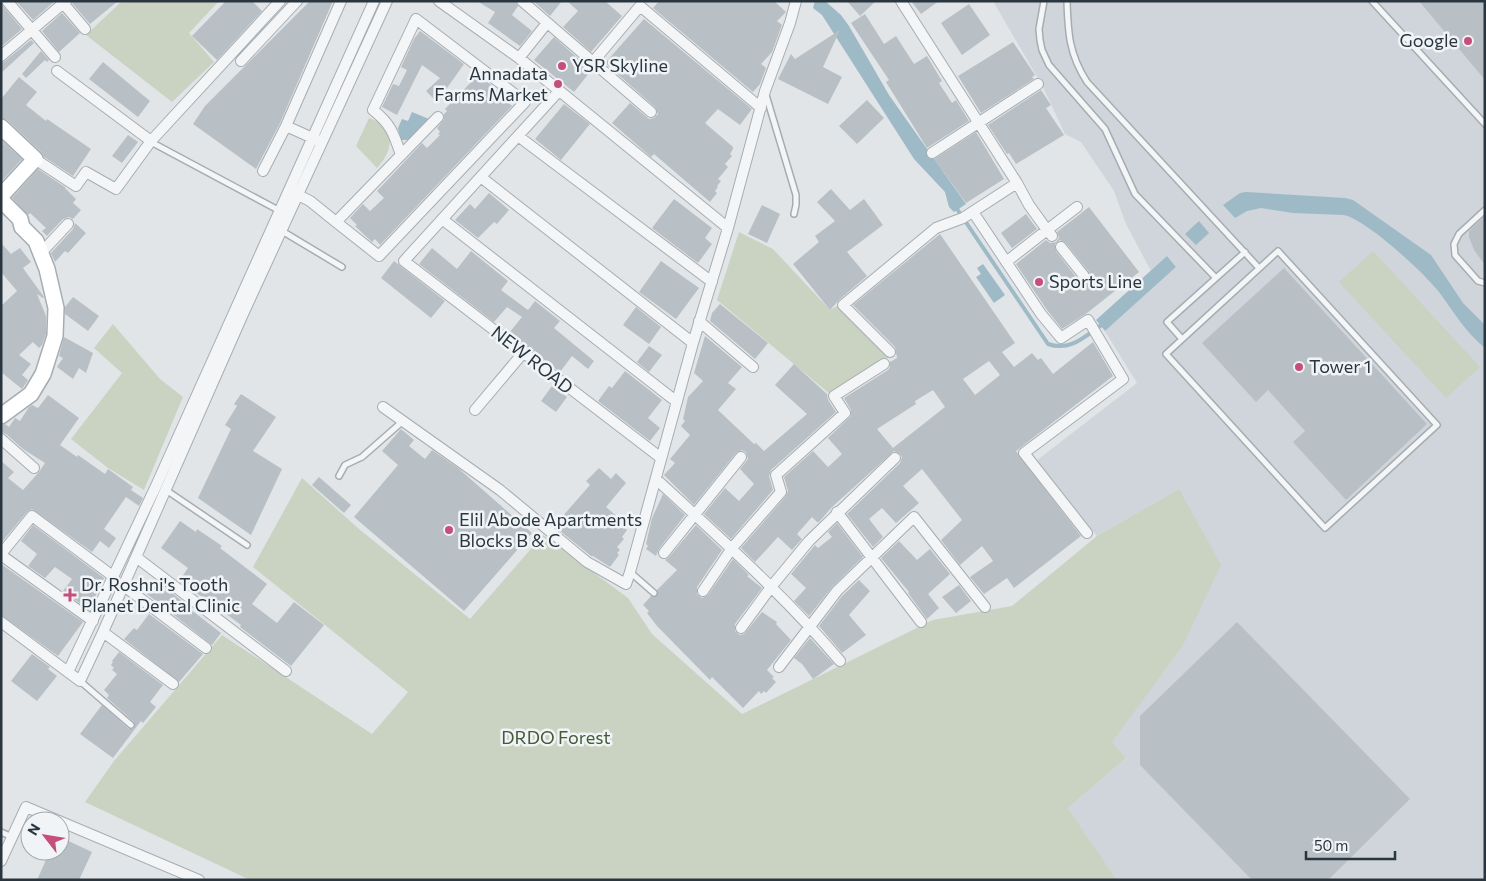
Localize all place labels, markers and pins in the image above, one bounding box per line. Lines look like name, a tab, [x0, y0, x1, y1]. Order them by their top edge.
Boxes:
place label: Google	[1399, 29, 1458, 51]
marker: Google	[1462, 35, 1474, 47]
place label: YSR Skyline	[572, 54, 668, 76]
marker: YSR Skyline	[556, 60, 568, 72]
place label: Annadata Farms Market	[434, 62, 548, 105]
marker: Annadata Farms Market	[552, 78, 564, 90]
place label: Sports Line	[1049, 270, 1142, 292]
marker: Sports Line	[1033, 276, 1045, 288]
place label: Tower 1	[1309, 355, 1372, 377]
marker: Tower 1	[1293, 361, 1305, 373]
place label: Elil Abode Apartments Blocks B & C	[459, 508, 642, 551]
marker: Elil Abode Apartments Blocks B & C	[443, 524, 455, 536]
place label: Dr. Roshni's Tooth Planet Dental Clinic	[81, 573, 240, 616]
marker: Dr. Roshni's Tooth Planet Dental Clinic	[63, 588, 77, 602]

